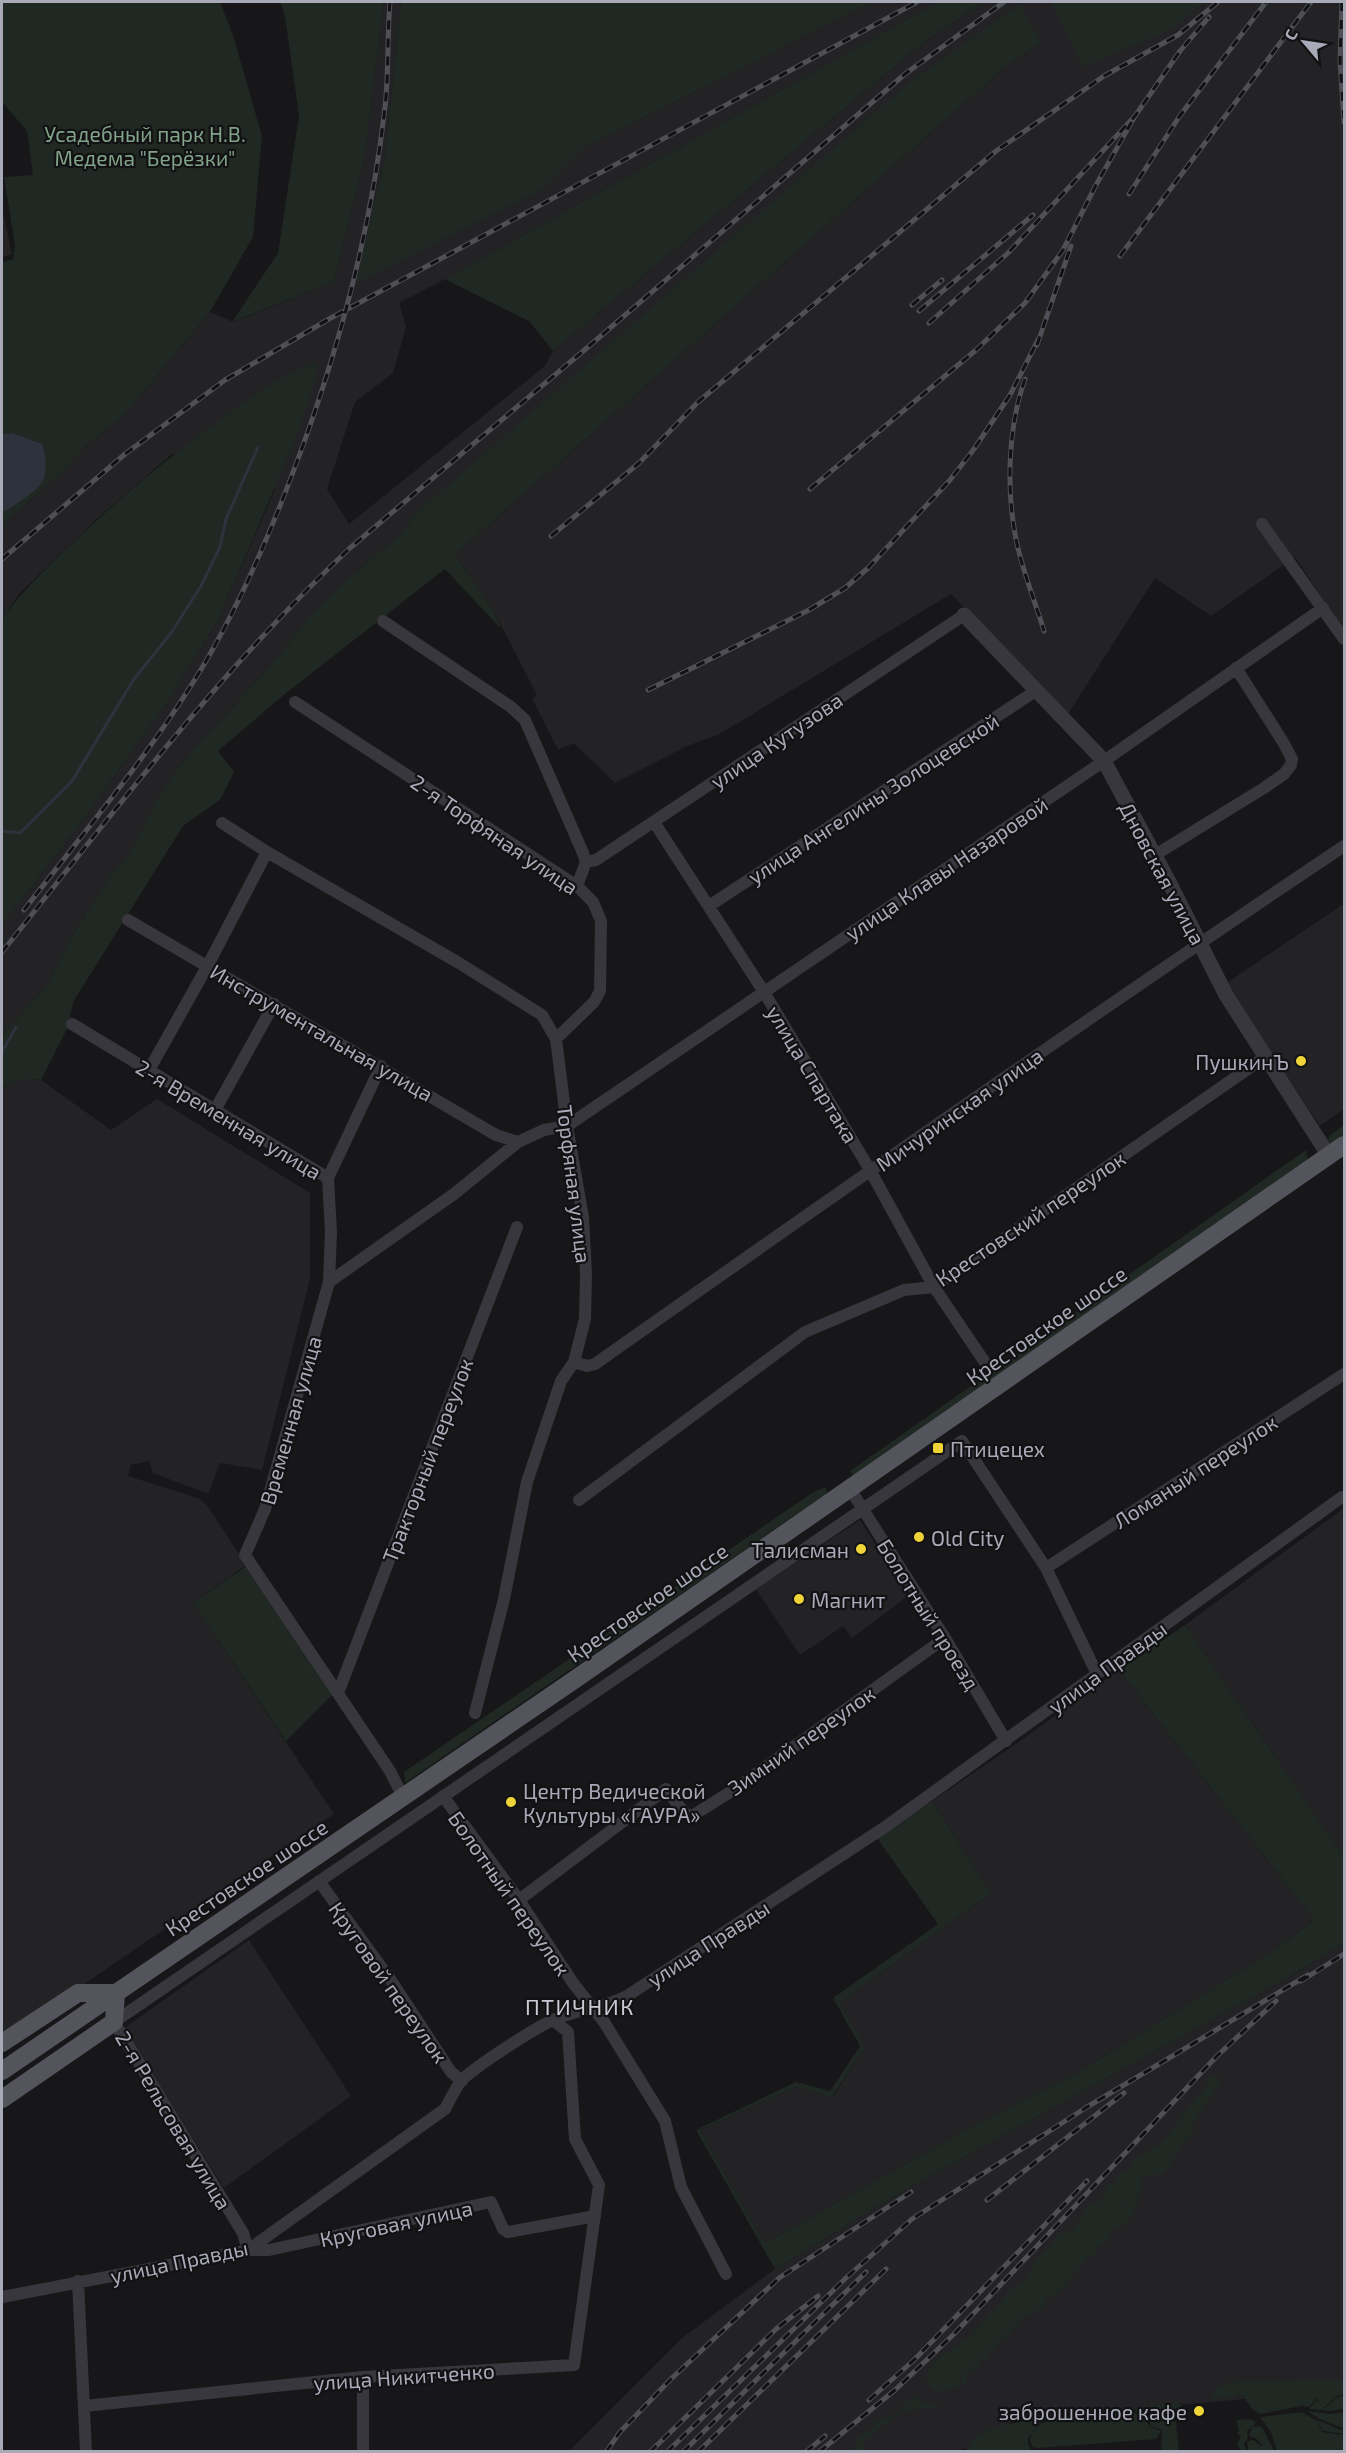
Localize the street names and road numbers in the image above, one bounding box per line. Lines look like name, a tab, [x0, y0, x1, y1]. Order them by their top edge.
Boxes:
street label: улица Кутузова	[705, 687, 847, 794]
street label: улица Ангелины Золоцевской	[743, 707, 1004, 889]
street label: 2-я Торфяная улица	[406, 769, 583, 900]
street label: улица Клавы Назаровой	[840, 791, 1052, 946]
street label: Дновская улица	[1114, 797, 1211, 949]
street label: Инструментальная улица	[206, 958, 438, 1107]
street label: улица Спартака	[761, 1001, 864, 1148]
street label: Мичуринская улица	[871, 1042, 1048, 1177]
street label: 2-я Временная улица	[131, 1054, 326, 1185]
street label: Торфяная улица	[552, 1103, 597, 1265]
street label: Крестовский переулок	[930, 1145, 1130, 1292]
street label: Крестовское шоссе	[961, 1260, 1131, 1390]
street label: Временная улица	[254, 1333, 327, 1508]
street label: Тракторный переулок	[377, 1354, 478, 1566]
street label: Ломаный переулок	[1109, 1409, 1282, 1534]
street label: Болотный проезд	[873, 1534, 985, 1694]
street label: Крестовское шоссе	[562, 1537, 732, 1667]
street label: улица Правды	[1043, 1616, 1172, 1719]
street label: Зимний переулок	[723, 1680, 880, 1801]
street label: Болотный переулок	[443, 1806, 576, 1981]
street label: Крестовское шоссе	[160, 1813, 332, 1941]
street label: улица Правды	[642, 1894, 774, 1993]
street label: Круговой переулок	[323, 1897, 454, 2068]
street label: 2-я Рельсовая улица	[110, 2026, 237, 2214]
street label: Круговая улица	[317, 2195, 475, 2252]
street label: улица Правды	[108, 2234, 250, 2289]
street label: улица Никитченко	[313, 2357, 495, 2396]

